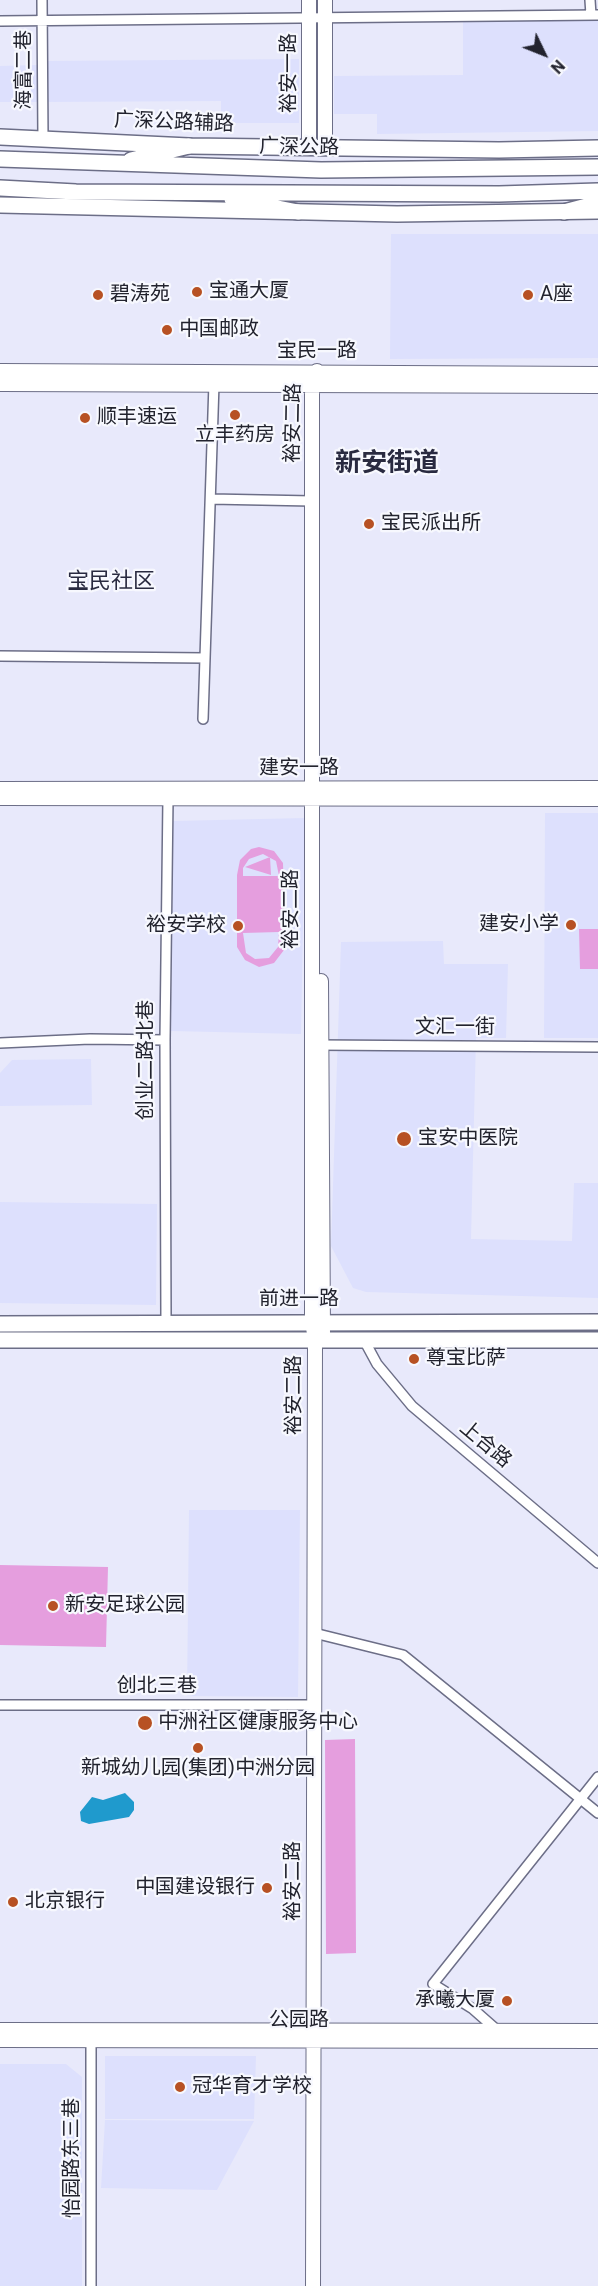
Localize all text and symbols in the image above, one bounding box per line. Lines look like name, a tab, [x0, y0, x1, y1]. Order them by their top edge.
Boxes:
north arrow	[514, 24, 574, 84]
street label: 海富二巷	[13, 30, 37, 110]
street label: 裕安一路	[278, 33, 302, 113]
text: N	[547, 56, 568, 77]
street label: 广深公路辅路	[114, 109, 234, 137]
street label: 广深公路	[259, 135, 339, 161]
place label: 宝通大厦	[209, 280, 289, 304]
place label: 碧涛苑	[110, 283, 170, 307]
place label: A座	[540, 283, 573, 307]
marker: 宝通大厦	[190, 285, 204, 299]
marker: 碧涛苑	[91, 288, 105, 302]
marker: A座	[521, 288, 535, 302]
place label: 中国邮政	[179, 318, 259, 342]
marker: 中国邮政	[160, 323, 174, 337]
street label: 宝民一路	[277, 340, 357, 364]
street label: 裕安二路	[281, 383, 307, 463]
place label: 顺丰速运	[97, 406, 177, 430]
marker: 立丰药房	[228, 408, 242, 422]
marker: 顺丰速运	[78, 411, 92, 425]
place label: 立丰药房	[195, 424, 275, 448]
district label: 新安街道	[335, 448, 439, 480]
place label: 宝民派出所	[381, 512, 481, 536]
marker: 宝民派出所	[362, 517, 376, 531]
district label: 宝民社区	[67, 569, 155, 595]
street label: 建安一路	[259, 757, 339, 781]
street label: 裕安二路	[280, 869, 304, 949]
place label: 建安小学	[479, 913, 559, 937]
place label: 裕安学校	[146, 914, 226, 938]
marker: 建安小学	[564, 918, 578, 932]
marker: 裕安学校	[231, 919, 245, 933]
street label: 创业二路北巷	[135, 1000, 159, 1120]
street label: 文汇一街	[415, 1016, 495, 1040]
place label: 宝安中医院	[418, 1127, 518, 1151]
marker: 宝安中医院	[395, 1130, 413, 1148]
street label: 前进一路	[259, 1288, 339, 1312]
place label: 尊宝比萨	[426, 1347, 506, 1371]
marker: 尊宝比萨	[407, 1352, 421, 1366]
street label: 裕安二路	[283, 1355, 307, 1435]
street label: 上合路	[454, 1417, 516, 1473]
place label: 新安足球公园	[65, 1594, 185, 1618]
marker: 新安足球公园	[46, 1599, 60, 1613]
street label: 创北三巷	[117, 1675, 197, 1699]
place label: 中洲社区健康服务中心	[158, 1711, 358, 1735]
marker: 中洲社区健康服务中心	[136, 1714, 154, 1732]
marker: 新城幼儿园(集团)中洲分园	[191, 1741, 205, 1755]
place label: 新城幼儿园(集团)中洲分园	[81, 1757, 315, 1781]
street label: 裕安二路	[282, 1841, 306, 1921]
place label: 中国建设银行	[135, 1876, 255, 1900]
marker: 中国建设银行	[260, 1881, 274, 1895]
place label: 北京银行	[25, 1890, 105, 1914]
marker: 北京银行	[6, 1895, 20, 1909]
place label: 承曦大厦	[415, 1989, 495, 2013]
marker: 承曦大厦	[500, 1994, 514, 2008]
street label: 公园路	[269, 2009, 329, 2033]
place label: 冠华育才学校	[192, 2075, 312, 2099]
marker: 冠华育才学校	[173, 2080, 187, 2094]
street label: 怡园路东三巷	[61, 2098, 85, 2218]

